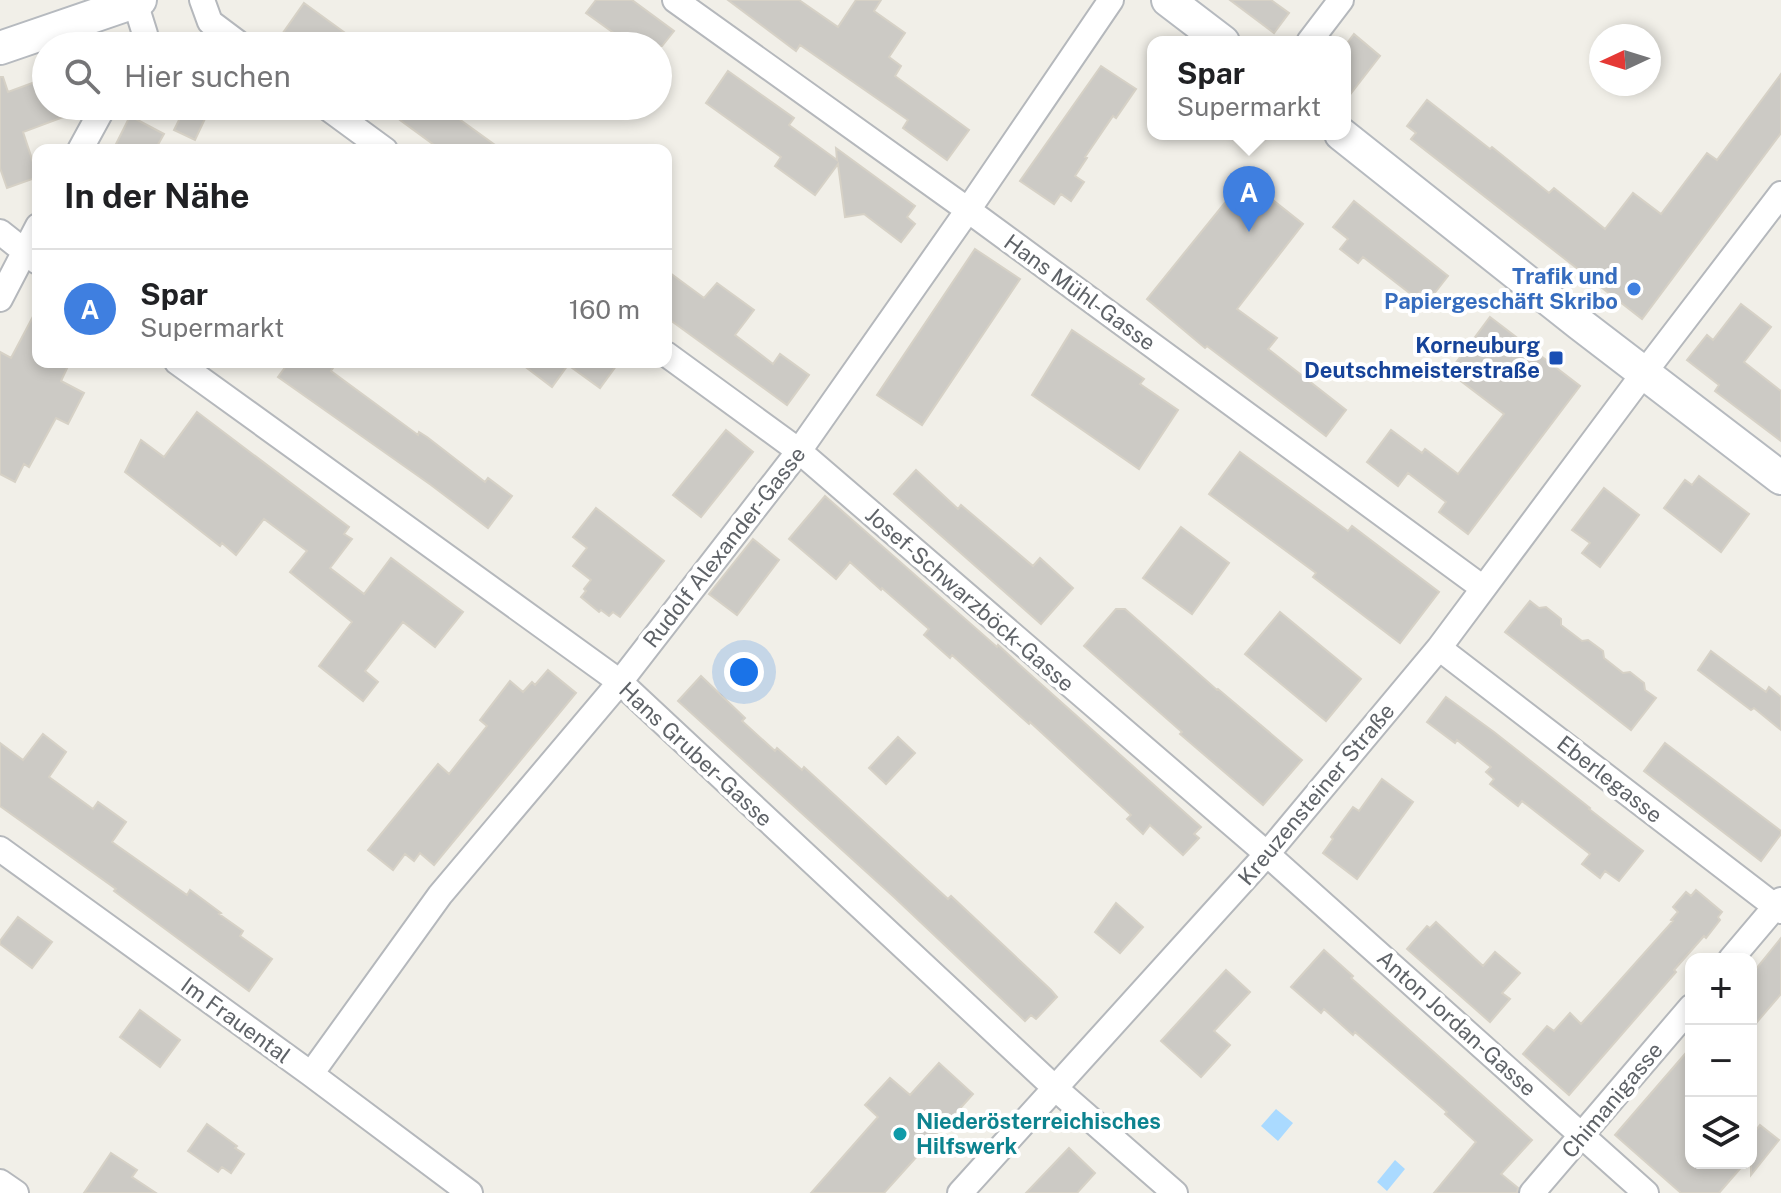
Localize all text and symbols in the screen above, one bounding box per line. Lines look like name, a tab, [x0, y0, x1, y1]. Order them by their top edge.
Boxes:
north arrow	[1589, 24, 1661, 96]
search box	[32, 32, 672, 120]
popup	[1147, 36, 1351, 140]
icon: search	[60, 54, 104, 98]
text: Spar	[1177, 55, 1245, 91]
text: Hier suchen	[124, 58, 291, 94]
text: Supermarkt	[1177, 91, 1321, 122]
pin: A	[1223, 166, 1275, 232]
text: In der Nähe	[64, 176, 250, 216]
street label: Hans Mühl-Gasse	[999, 228, 1161, 356]
place label: Trafik und Papiergeschäft Skribo	[1384, 263, 1618, 314]
text: Spar	[140, 276, 208, 312]
marker: Trafik und Papiergeschäft Skribo	[1625, 280, 1643, 298]
text: A	[81, 294, 99, 325]
text: 160 m	[569, 294, 640, 325]
text: Supermarkt	[140, 312, 284, 343]
place label: Korneuburg Deutschmeisterstraße	[1304, 332, 1540, 383]
marker: Korneuburg Deutschmeisterstraße	[1547, 349, 1565, 367]
street label: Rudolf Alexander-Gasse	[637, 441, 811, 653]
street label: Josef-Schwarzböck-Gasse	[860, 501, 1080, 697]
your location	[724, 652, 764, 692]
street label: Hans Gruber-Gasse	[614, 676, 778, 832]
street label: Kreuzensteiner Straße	[1232, 698, 1400, 890]
street label: Eberlegasse	[1552, 730, 1668, 828]
street label: Anton Jordan-Gasse	[1372, 945, 1542, 1101]
map controls	[1685, 953, 1757, 1169]
button: +	[1685, 953, 1757, 1025]
street label: Im Frauental	[176, 972, 296, 1068]
button: −	[1685, 1025, 1757, 1097]
street label: Chimanigasse	[1556, 1037, 1668, 1163]
button: layers	[1685, 1097, 1757, 1169]
place label: Niederösterreichisches Hilfswerk	[916, 1108, 1161, 1159]
marker: Niederösterreichisches Hilfswerk	[891, 1125, 909, 1143]

